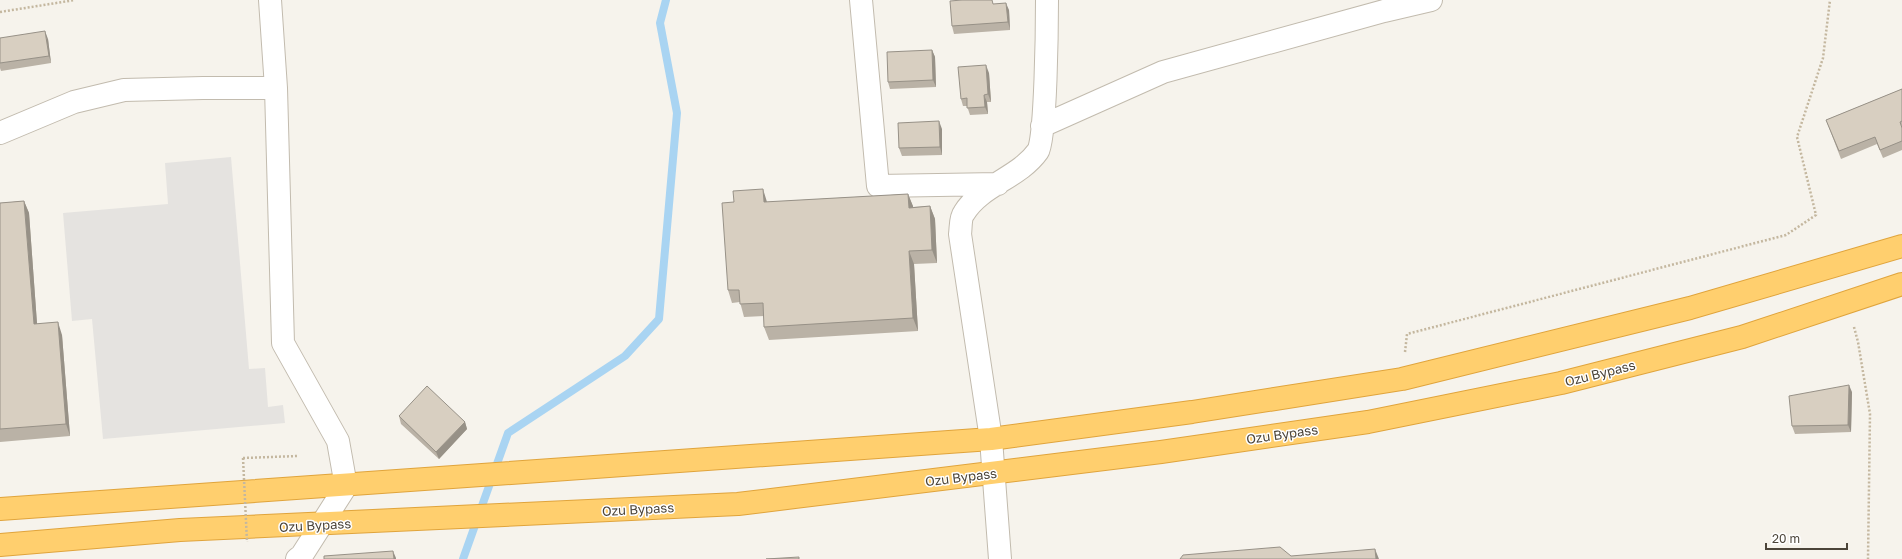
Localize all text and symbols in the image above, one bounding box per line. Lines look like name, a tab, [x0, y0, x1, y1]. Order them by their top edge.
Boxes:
street label: Ozu Bypass	[1563, 356, 1637, 389]
street label: Ozu Bypass	[1245, 421, 1319, 447]
street label: Ozu Bypass	[924, 465, 998, 489]
street label: Ozu Bypass	[602, 499, 675, 519]
street label: Ozu Bypass	[279, 515, 352, 535]
scale bar	[1766, 525, 1847, 551]
text: 20 m	[1772, 531, 1800, 546]

